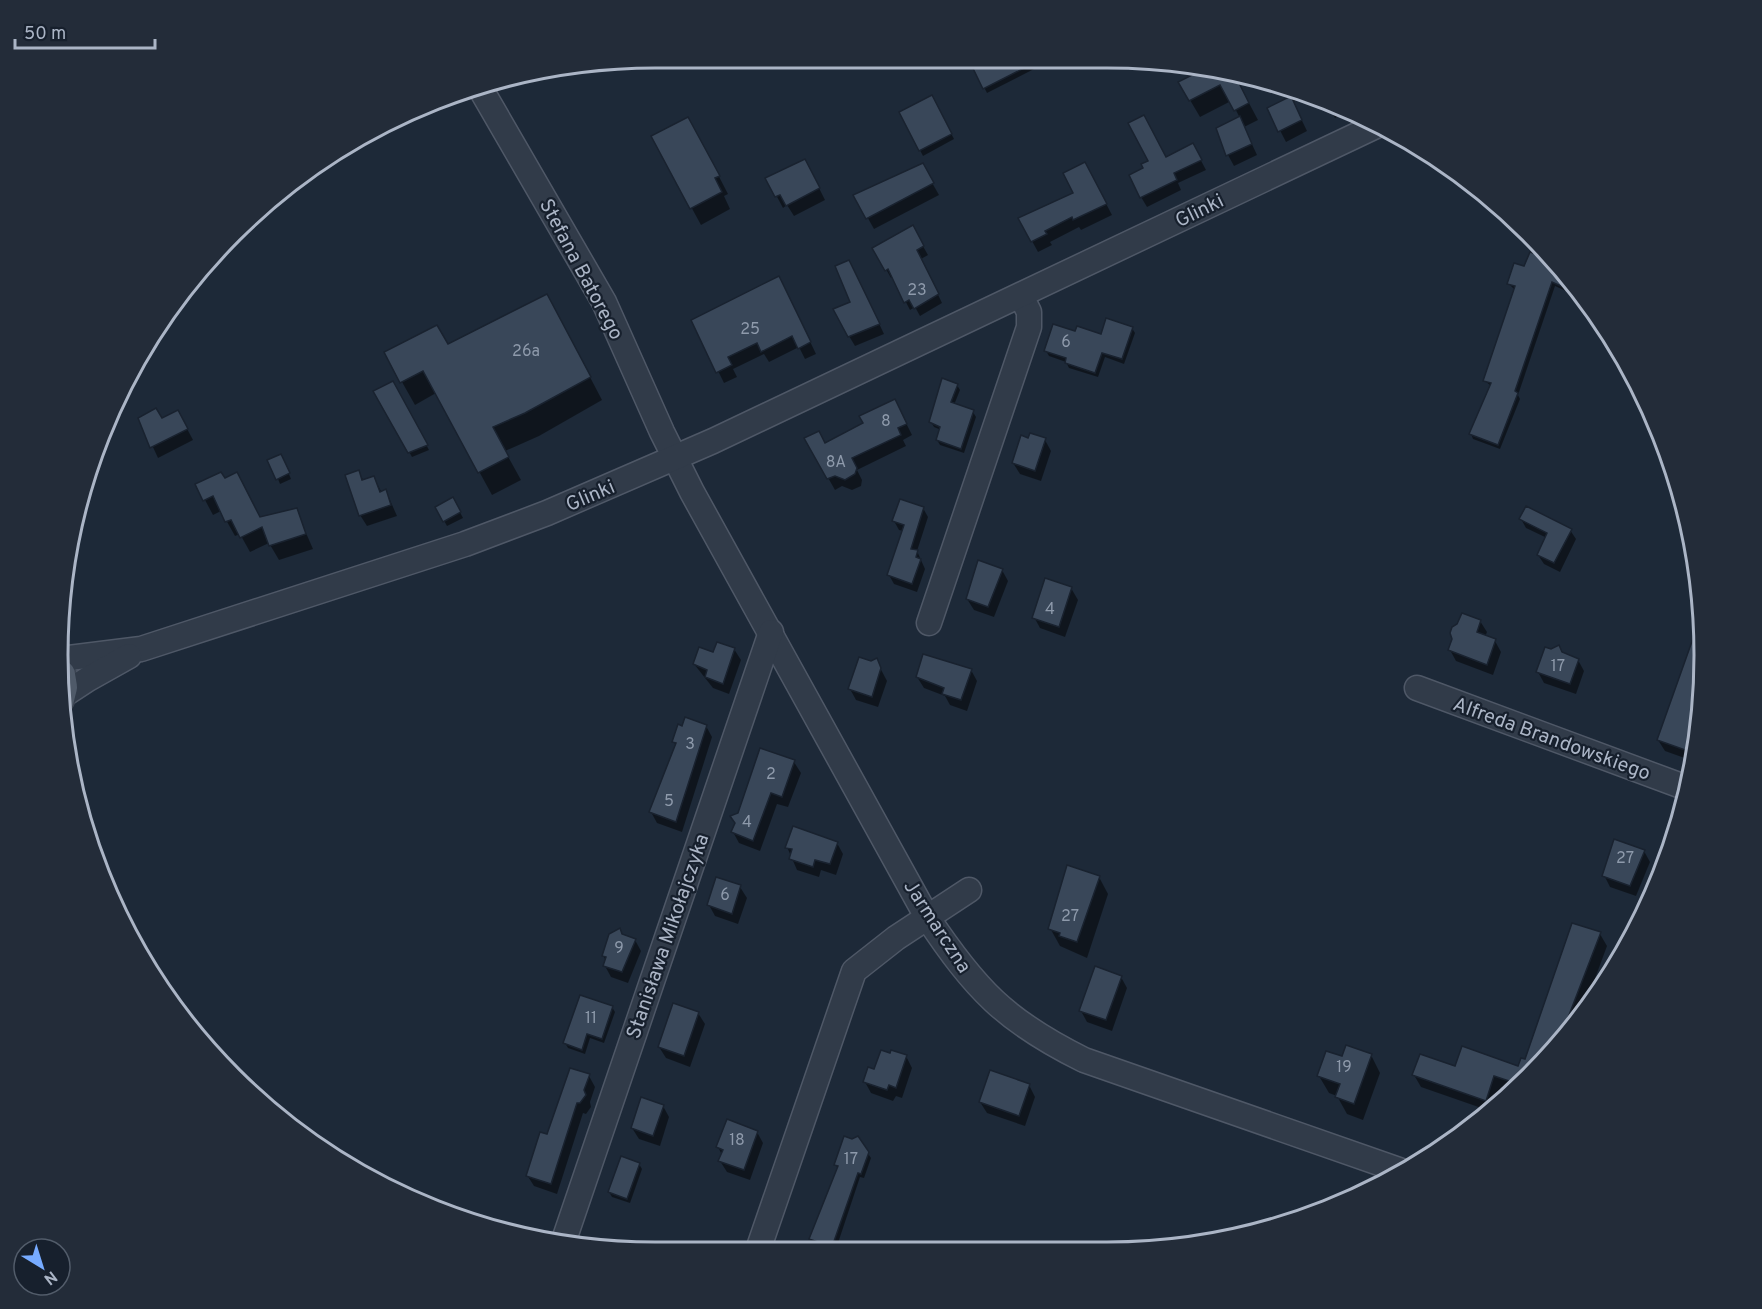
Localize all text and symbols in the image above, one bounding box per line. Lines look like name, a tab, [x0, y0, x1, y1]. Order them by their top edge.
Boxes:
scale bar	[15, 12, 154, 50]
text: 50 m	[24, 23, 66, 46]
street label: Glinki	[1171, 189, 1229, 235]
street label: Stefana Batorego	[532, 195, 628, 345]
house number: 23	[907, 281, 927, 301]
house number: 25	[740, 320, 760, 340]
house number: 6	[1061, 333, 1071, 353]
house number: 26a	[512, 342, 540, 362]
house number: 8	[881, 412, 891, 432]
house number: 8A	[826, 453, 846, 473]
street label: Glinki	[562, 475, 619, 519]
house number: 4	[1045, 600, 1055, 620]
house number: 17	[1551, 657, 1565, 677]
street label: Alfreda Brandowskiego	[1449, 692, 1654, 788]
house number: 3	[685, 735, 695, 755]
house number: 2	[766, 765, 776, 785]
house number: 5	[664, 792, 674, 812]
house number: 4	[742, 813, 752, 833]
street label: Stanisława Mikołajczyka	[622, 831, 716, 1043]
house number: 27	[1616, 849, 1634, 869]
street label: Jarmarczna	[896, 875, 976, 979]
house number: 6	[720, 886, 730, 906]
house number: 27	[1061, 907, 1079, 927]
house number: 9	[614, 939, 624, 959]
house number: 11	[585, 1009, 597, 1029]
house number: 19	[1336, 1058, 1352, 1078]
house number: 18	[729, 1131, 745, 1151]
house number: 17	[844, 1150, 858, 1170]
north arrow	[12, 1237, 72, 1297]
text: N	[39, 1266, 61, 1289]

